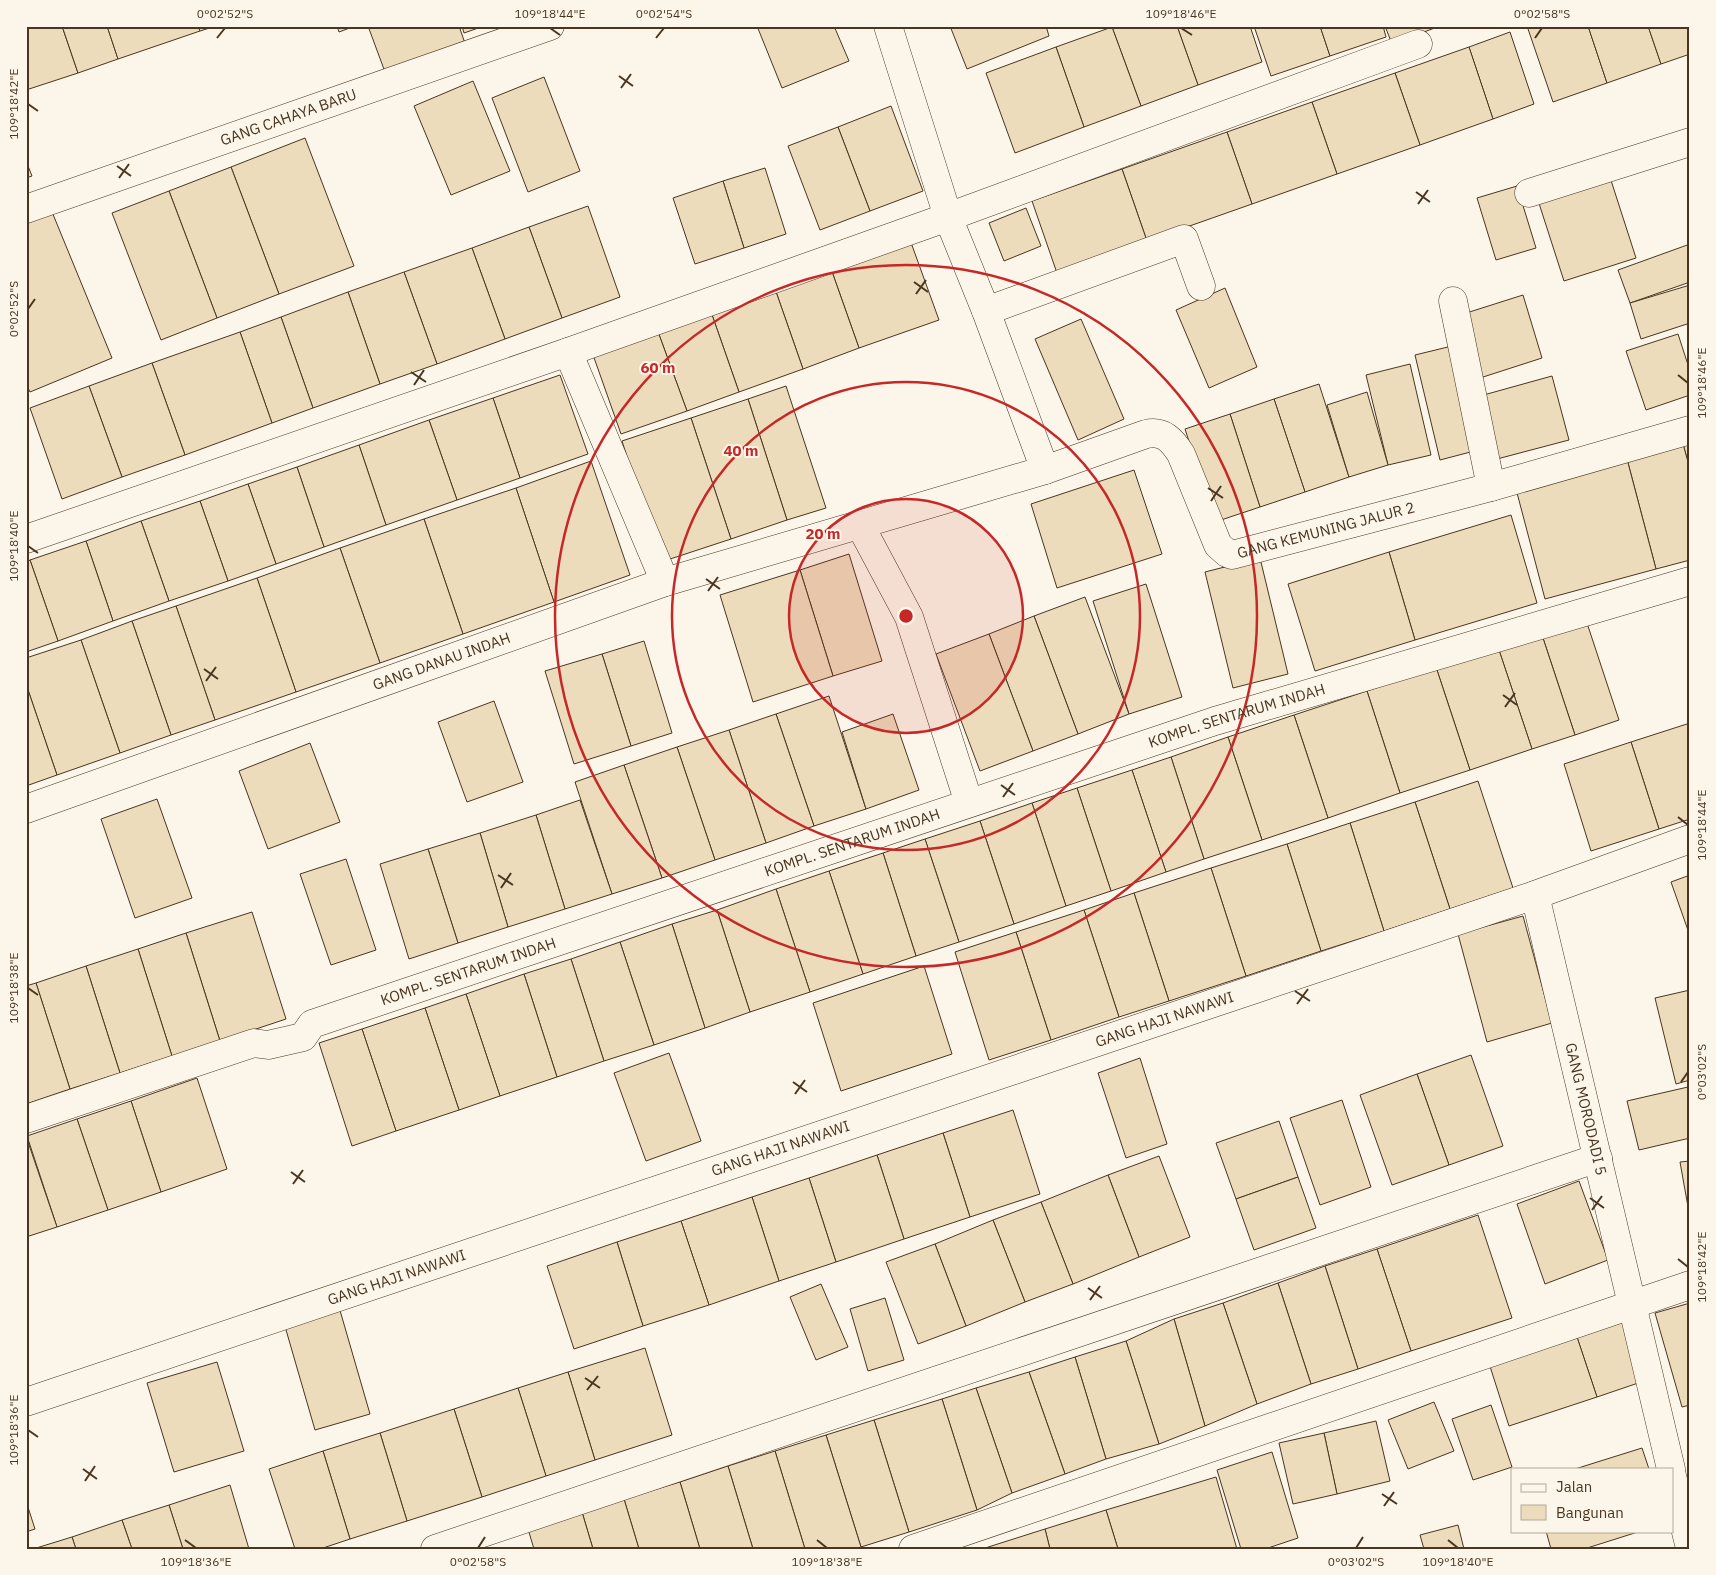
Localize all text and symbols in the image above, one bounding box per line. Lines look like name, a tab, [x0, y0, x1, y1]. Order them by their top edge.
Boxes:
text: 0°02'52"S	[197, 6, 253, 21]
text: 109°18'44"E	[515, 6, 585, 21]
text: 0°02'54"S	[636, 6, 692, 21]
text: 109°18'46"E	[1146, 6, 1216, 21]
text: 0°02'58"S	[1514, 6, 1570, 21]
text: 109°18'42"E	[6, 69, 21, 139]
street label: GANG CAHAYA BARU	[218, 84, 359, 149]
text: 0°02'52"S	[6, 281, 21, 337]
text: 109°18'46"E	[1694, 348, 1709, 418]
text: 60 m	[641, 358, 675, 377]
text: 40 m	[724, 441, 758, 460]
street label: GANG KEMUNING JALUR 2	[1235, 497, 1417, 562]
text: 109°18'40"E	[6, 511, 21, 581]
text: 20 m	[806, 524, 840, 543]
centre of rings	[897, 607, 915, 625]
street label: GANG DANAU INDAH	[370, 628, 513, 694]
street label: KOMPL. SENTARUM INDAH	[1146, 679, 1327, 752]
text: 109°18'44"E	[1694, 790, 1709, 860]
street label: KOMPL. SENTARUM INDAH	[762, 804, 942, 881]
street label: KOMPL. SENTARUM INDAH	[378, 933, 558, 1009]
text: 109°18'38"E	[6, 953, 21, 1023]
street label: GANG HAJI NAWAWI	[1093, 987, 1236, 1051]
street label: GANG MORODADI 5	[1561, 1041, 1611, 1177]
text: 0°03'02"S	[1694, 1044, 1709, 1100]
street label: GANG HAJI NAWAWI	[709, 1116, 852, 1180]
text: 109°18'42"E	[1694, 1232, 1709, 1302]
street label: GANG HAJI NAWAWI	[325, 1245, 468, 1309]
text: 109°18'36"E	[6, 1395, 21, 1465]
legend	[1511, 1468, 1674, 1532]
text: Jalan	[1556, 1477, 1592, 1496]
text: Bangunan	[1556, 1503, 1624, 1522]
text: 109°18'36"E	[161, 1554, 231, 1569]
text: 0°02'58"S	[450, 1554, 506, 1569]
text: 109°18'38"E	[792, 1554, 862, 1569]
text: 0°03'02"S	[1328, 1554, 1384, 1569]
text: 109°18'40"E	[1423, 1554, 1493, 1569]

